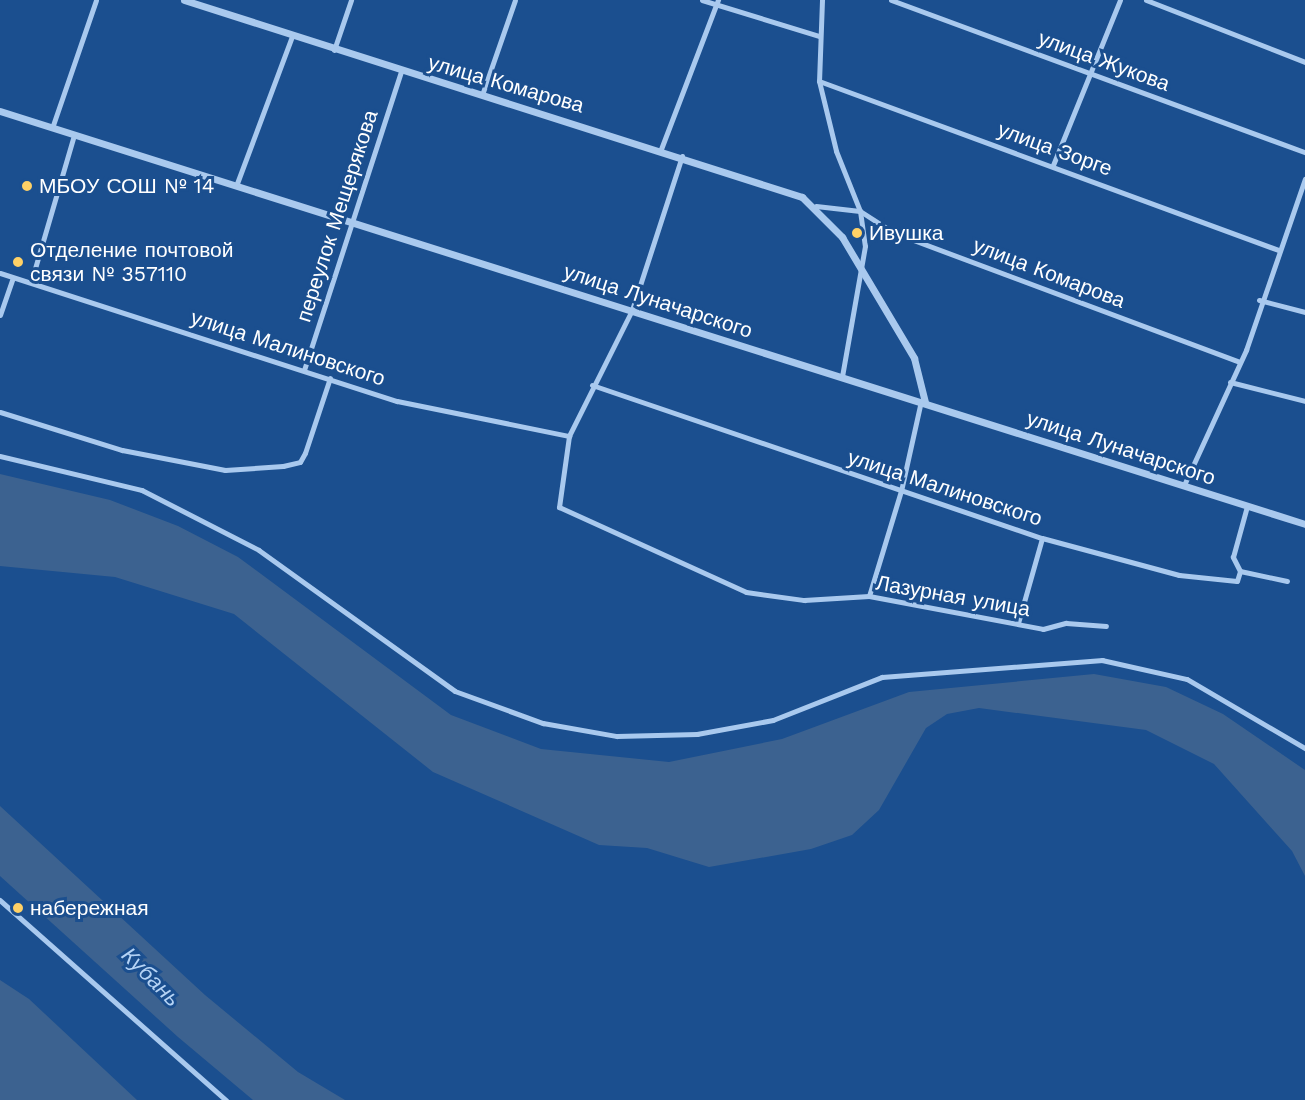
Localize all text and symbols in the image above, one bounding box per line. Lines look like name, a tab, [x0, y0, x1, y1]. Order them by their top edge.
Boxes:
street label: улица Жукова	[1035, 26, 1173, 96]
street label: улица Комарова	[425, 50, 587, 118]
street label: переулок Мещерякова	[291, 107, 383, 325]
street label: улица Зорге	[994, 117, 1116, 181]
place label: МБОУ СОШ № 14	[39, 173, 215, 199]
marker: МБОУ СОШ № 14	[20, 179, 34, 193]
place label: Ивушка	[869, 220, 943, 246]
marker: Ивушка	[850, 226, 864, 240]
street label: улица Комарова	[969, 232, 1129, 314]
place label: Отделение почтовой связи № 357110	[30, 237, 234, 287]
marker: Отделение почтовой связи № 357110	[11, 255, 25, 269]
street label: улица Луначарского	[560, 259, 756, 343]
street label: улица Малиновского	[188, 305, 388, 391]
street label: улица Луначарского	[1023, 406, 1219, 490]
street label: улица Малиновского	[845, 445, 1045, 531]
street label: Лазурная улица	[874, 570, 1032, 622]
place label: набережная	[30, 895, 149, 921]
marker: набережная	[11, 901, 25, 915]
water label: Кубань	[116, 942, 186, 1012]

